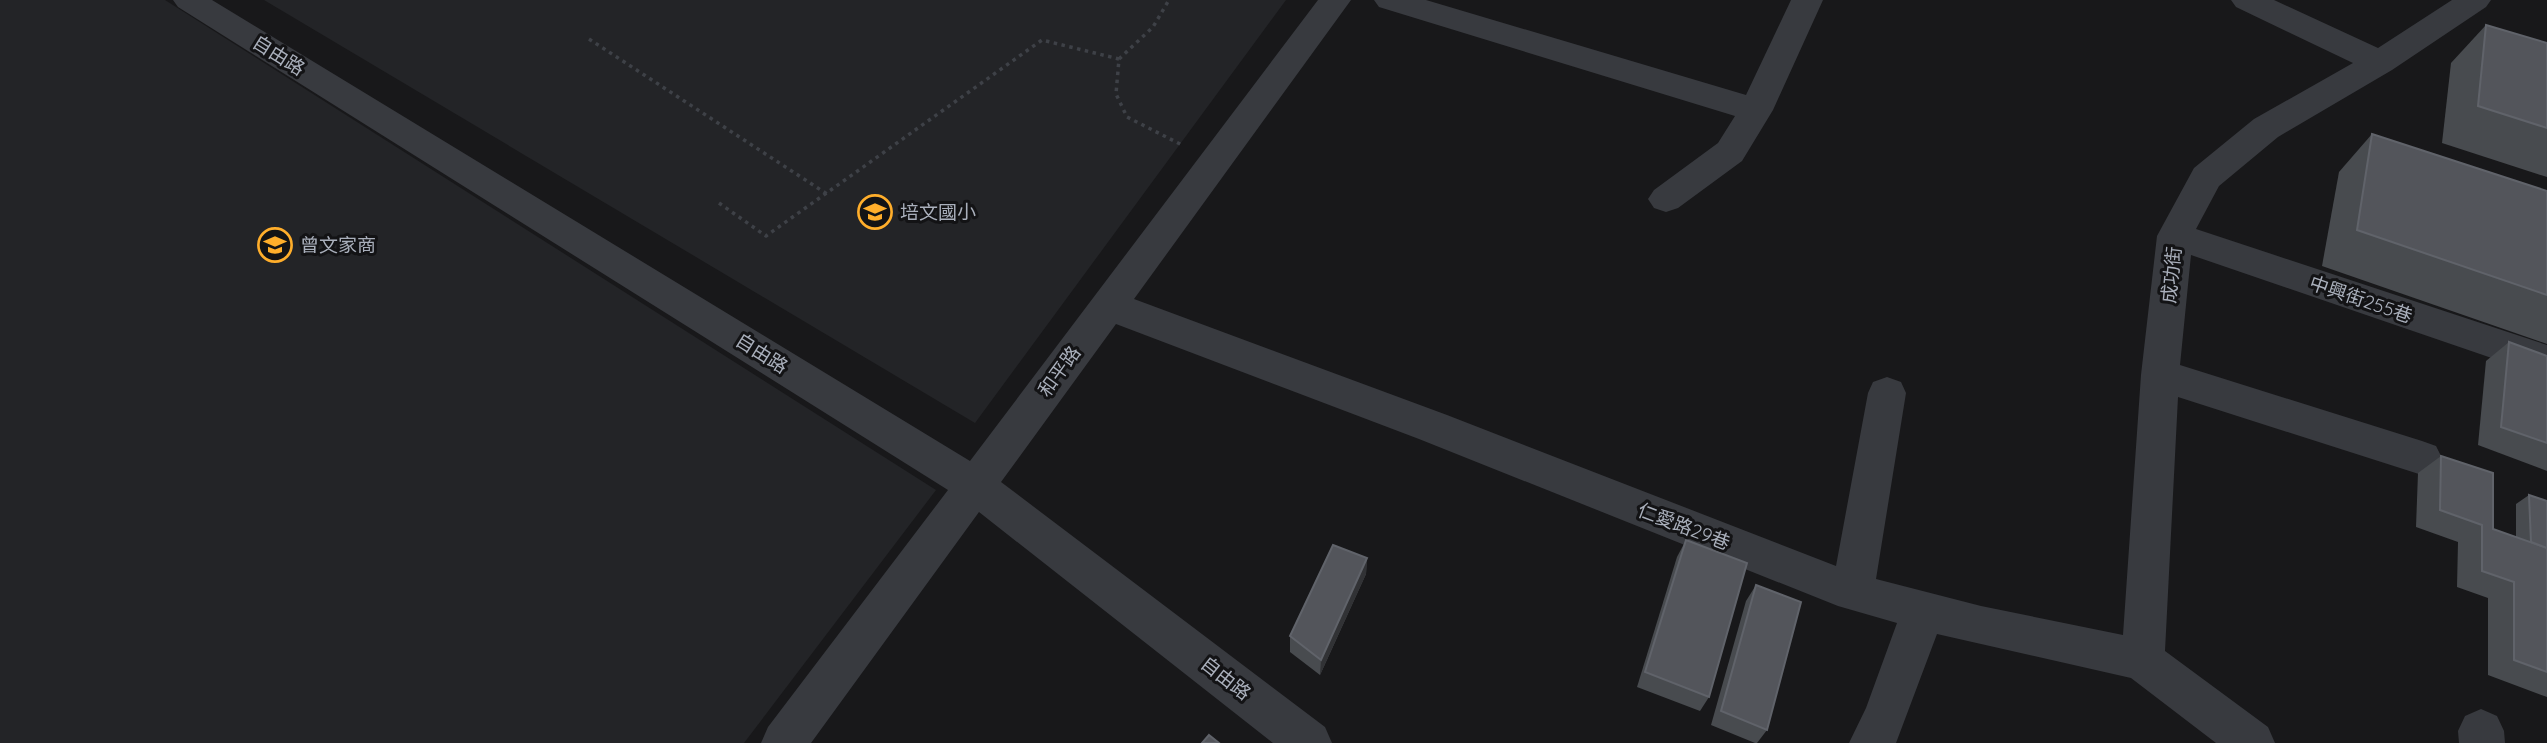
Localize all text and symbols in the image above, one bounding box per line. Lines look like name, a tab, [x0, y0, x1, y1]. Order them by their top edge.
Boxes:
street label: 自由路	[248, 30, 310, 80]
school or university icon: 培文國小	[856, 193, 894, 231]
place label: 培文國小	[900, 200, 976, 224]
school or university icon: 曾文家商	[256, 226, 294, 264]
place label: 曾文家商	[300, 233, 376, 257]
street label: 成功街	[2156, 245, 2186, 305]
street label: 中興街255巷	[2306, 270, 2416, 328]
street label: 自由路	[731, 328, 793, 378]
street label: 和平路	[1033, 341, 1085, 401]
street label: 仁愛路29巷	[1634, 497, 1734, 555]
street label: 自由路	[1196, 651, 1256, 705]

